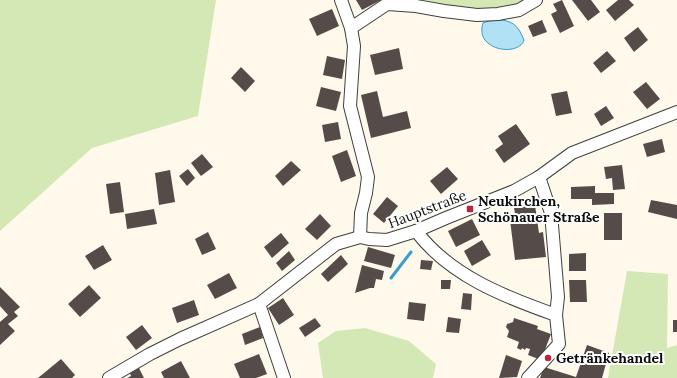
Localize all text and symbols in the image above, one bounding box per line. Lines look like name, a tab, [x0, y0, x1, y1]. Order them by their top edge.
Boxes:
street label: Hauptstraße	[385, 186, 469, 232]
place label: Neukirchen, Schönauer Straße	[478, 192, 600, 226]
marker: Neukirchen, Schönauer Straße	[465, 204, 475, 214]
place label: Getränkehandel	[556, 349, 664, 367]
marker: Getränkehandel	[543, 353, 553, 363]

